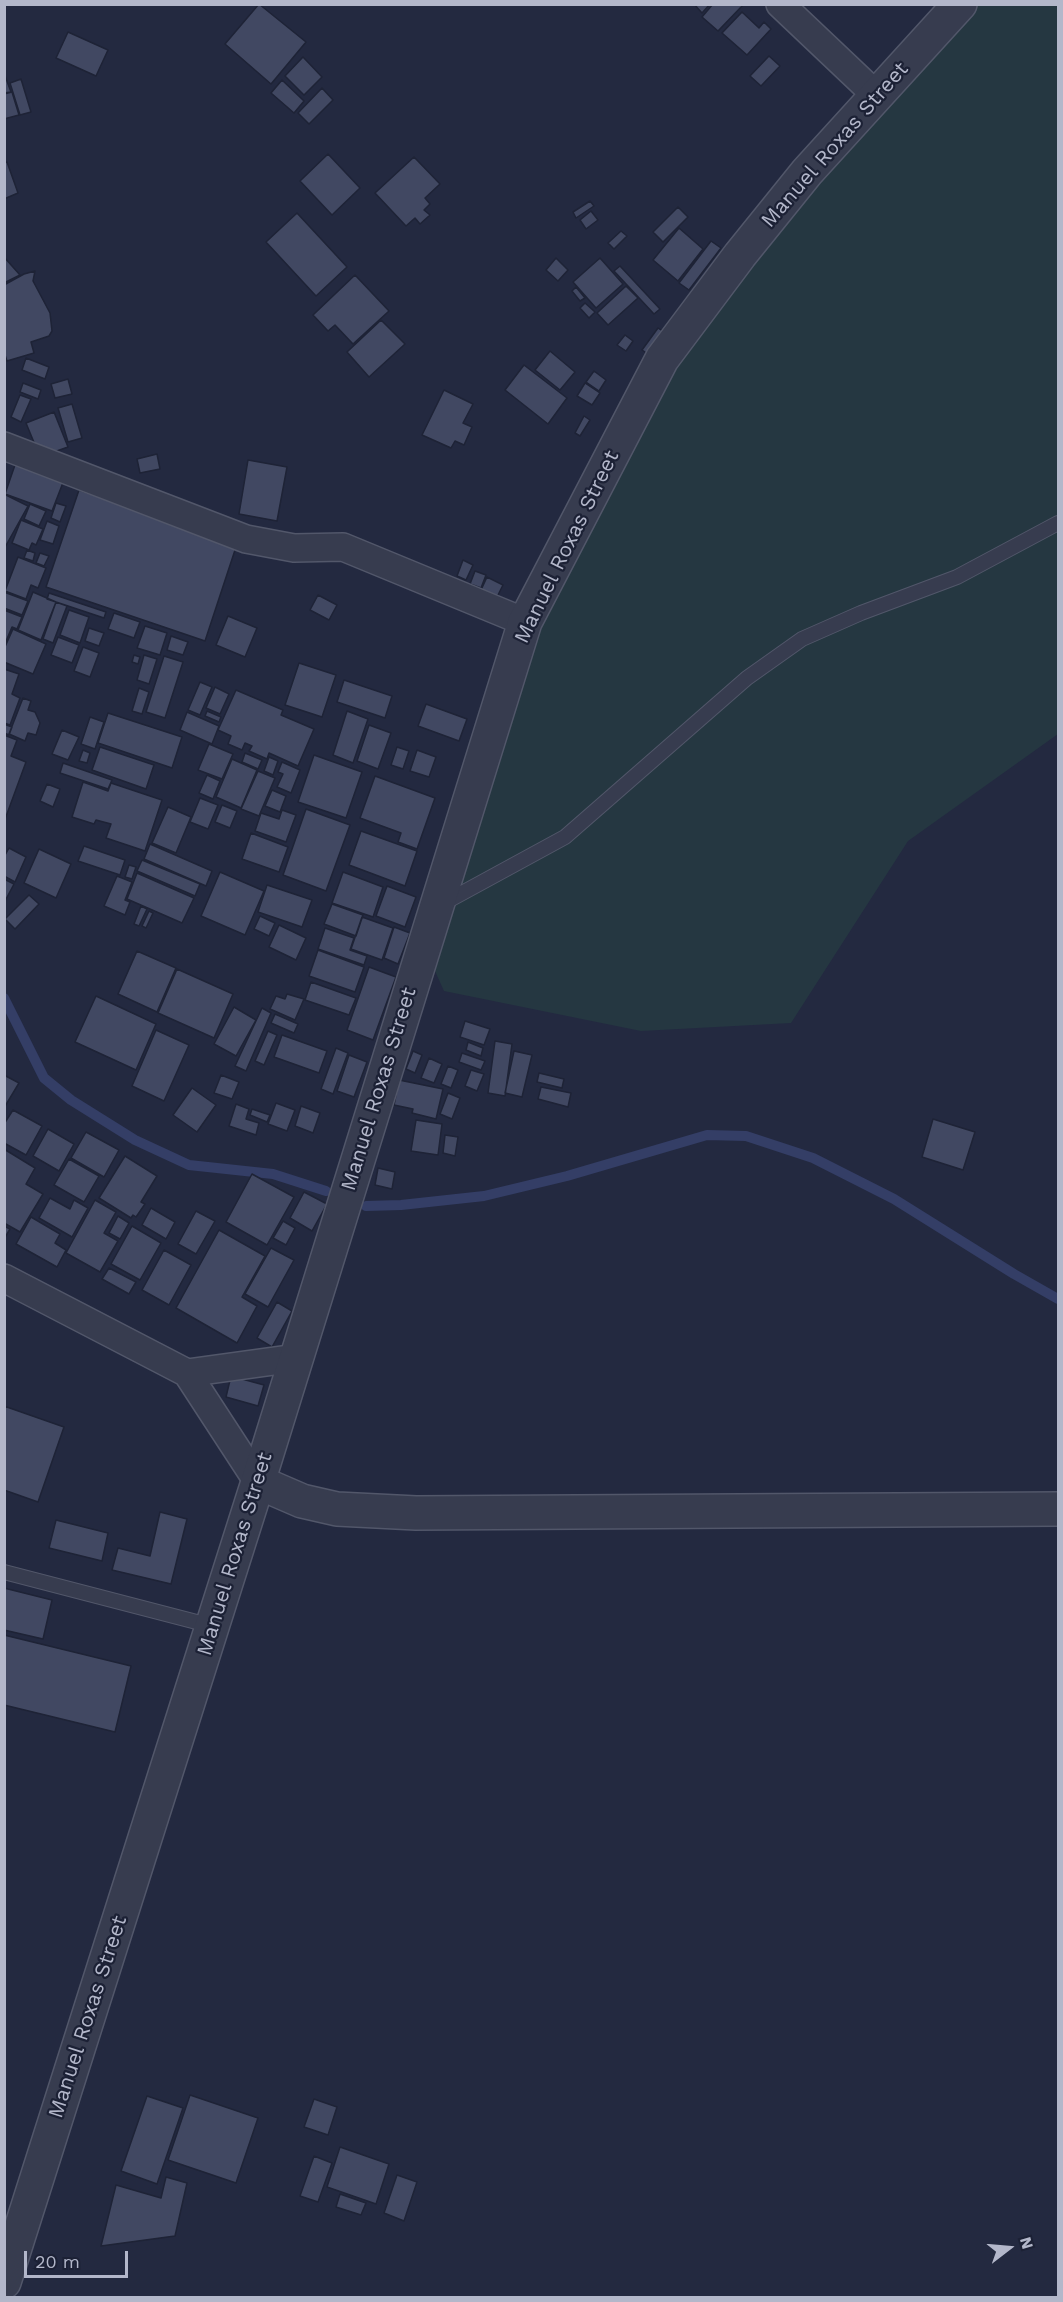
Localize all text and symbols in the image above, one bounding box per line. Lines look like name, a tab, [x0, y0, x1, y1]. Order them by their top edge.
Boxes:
street label: Manuel Roxas Street	[756, 57, 914, 233]
street label: Manuel Roxas Street	[509, 446, 625, 648]
street label: Manuel Roxas Street	[336, 984, 422, 1194]
street label: Manuel Roxas Street	[192, 1449, 278, 1659]
street label: Manuel Roxas Street	[43, 1913, 133, 2121]
north arrow	[979, 2218, 1039, 2278]
text: N	[1016, 2235, 1038, 2251]
scale bar	[27, 2239, 130, 2277]
text: 20 m	[35, 2251, 80, 2272]

